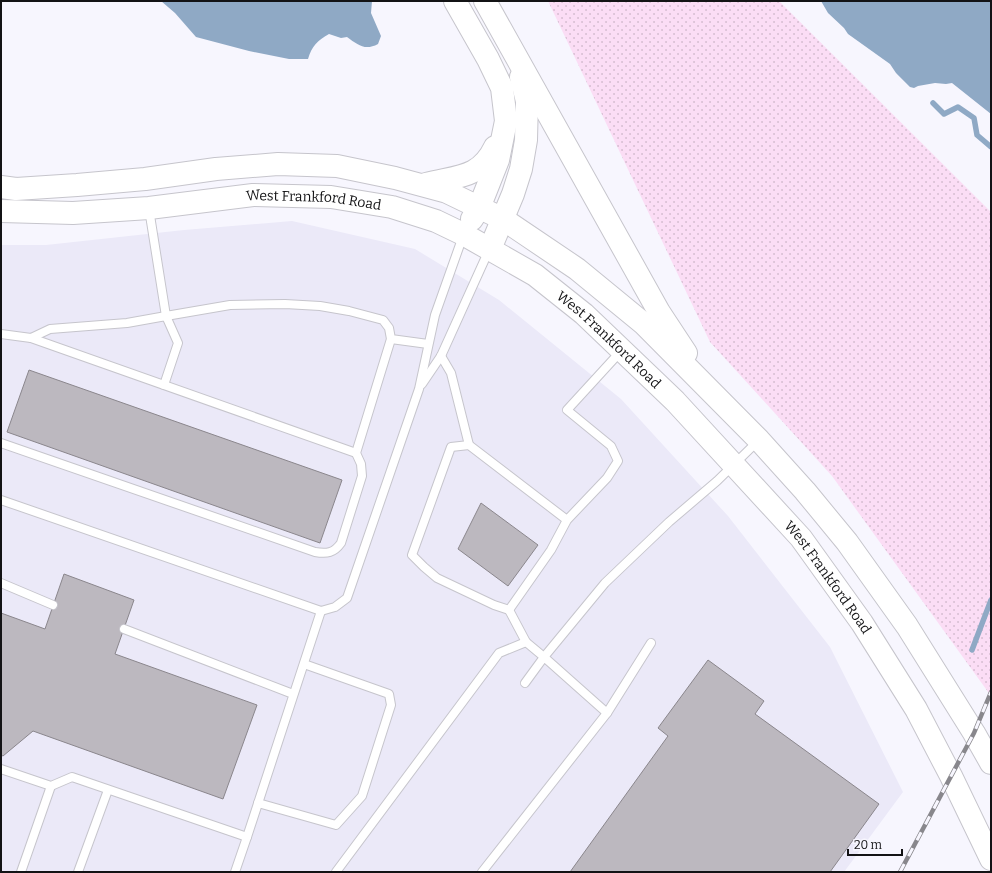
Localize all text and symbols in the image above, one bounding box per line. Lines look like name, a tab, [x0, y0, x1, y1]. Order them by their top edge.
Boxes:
street label: West Frankford Road	[245, 186, 383, 214]
street label: West Frankford Road	[553, 287, 665, 392]
street label: West Frankford Road	[781, 517, 875, 637]
scale bar	[848, 831, 902, 857]
text: 20 m	[854, 838, 883, 852]

